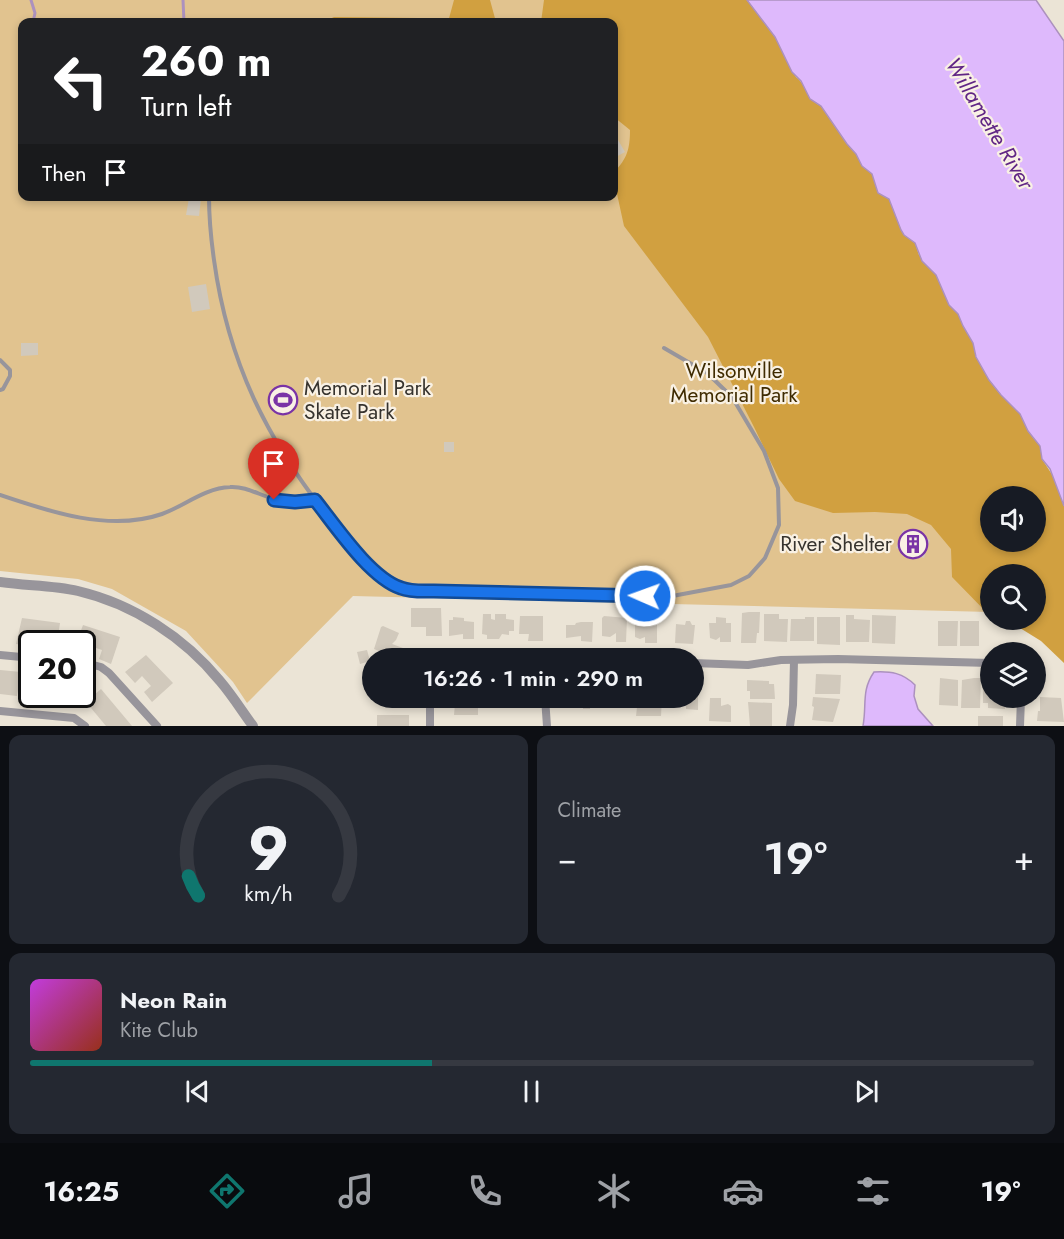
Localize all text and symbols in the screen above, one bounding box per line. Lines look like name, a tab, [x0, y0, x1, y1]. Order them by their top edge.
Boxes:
text: 260 m	[141, 31, 272, 92]
icon: left	[42, 42, 120, 120]
water label: Willamette River	[938, 51, 1043, 197]
text: Turn left	[141, 87, 231, 126]
icon: arrive	[99, 156, 132, 189]
text: Then	[42, 157, 87, 189]
park label: Wilsonville Memorial Park	[671, 356, 798, 410]
place label: Memorial Park Skate Park	[304, 373, 432, 427]
sports icon: Memorial Park Skate Park	[267, 384, 299, 416]
pin	[248, 438, 299, 500]
icon: arrive	[257, 447, 290, 480]
map controls	[980, 486, 1046, 708]
button: sound	[980, 486, 1046, 552]
building icon: River Shelter	[897, 528, 929, 560]
place label: River Shelter	[780, 529, 893, 559]
position arrow	[613, 564, 677, 628]
button: search	[980, 564, 1046, 630]
speed limit sign: 20	[18, 630, 96, 708]
button: layers	[980, 642, 1046, 708]
text: 16:26 · 1 min · 290 m	[423, 662, 643, 694]
text: Climate	[558, 796, 621, 825]
text: 9	[247, 803, 289, 893]
text: 19°	[763, 826, 827, 891]
text: −	[558, 835, 577, 882]
text: +	[1014, 835, 1034, 882]
text: km/h	[244, 879, 292, 910]
text: Neon Rain	[120, 984, 227, 1016]
text: Kite Club	[120, 1016, 198, 1045]
icon: previous	[181, 1075, 214, 1108]
icon: pause	[515, 1075, 548, 1108]
icon: next	[850, 1075, 883, 1108]
icon: directions	[206, 1170, 248, 1212]
icon: music	[335, 1170, 377, 1212]
icon: phone	[464, 1170, 506, 1212]
icon: climate	[593, 1170, 635, 1212]
icon: car	[722, 1170, 764, 1212]
icon: filters	[852, 1170, 894, 1212]
text: 16:25	[44, 1172, 119, 1211]
text: 19°	[981, 1172, 1020, 1211]

